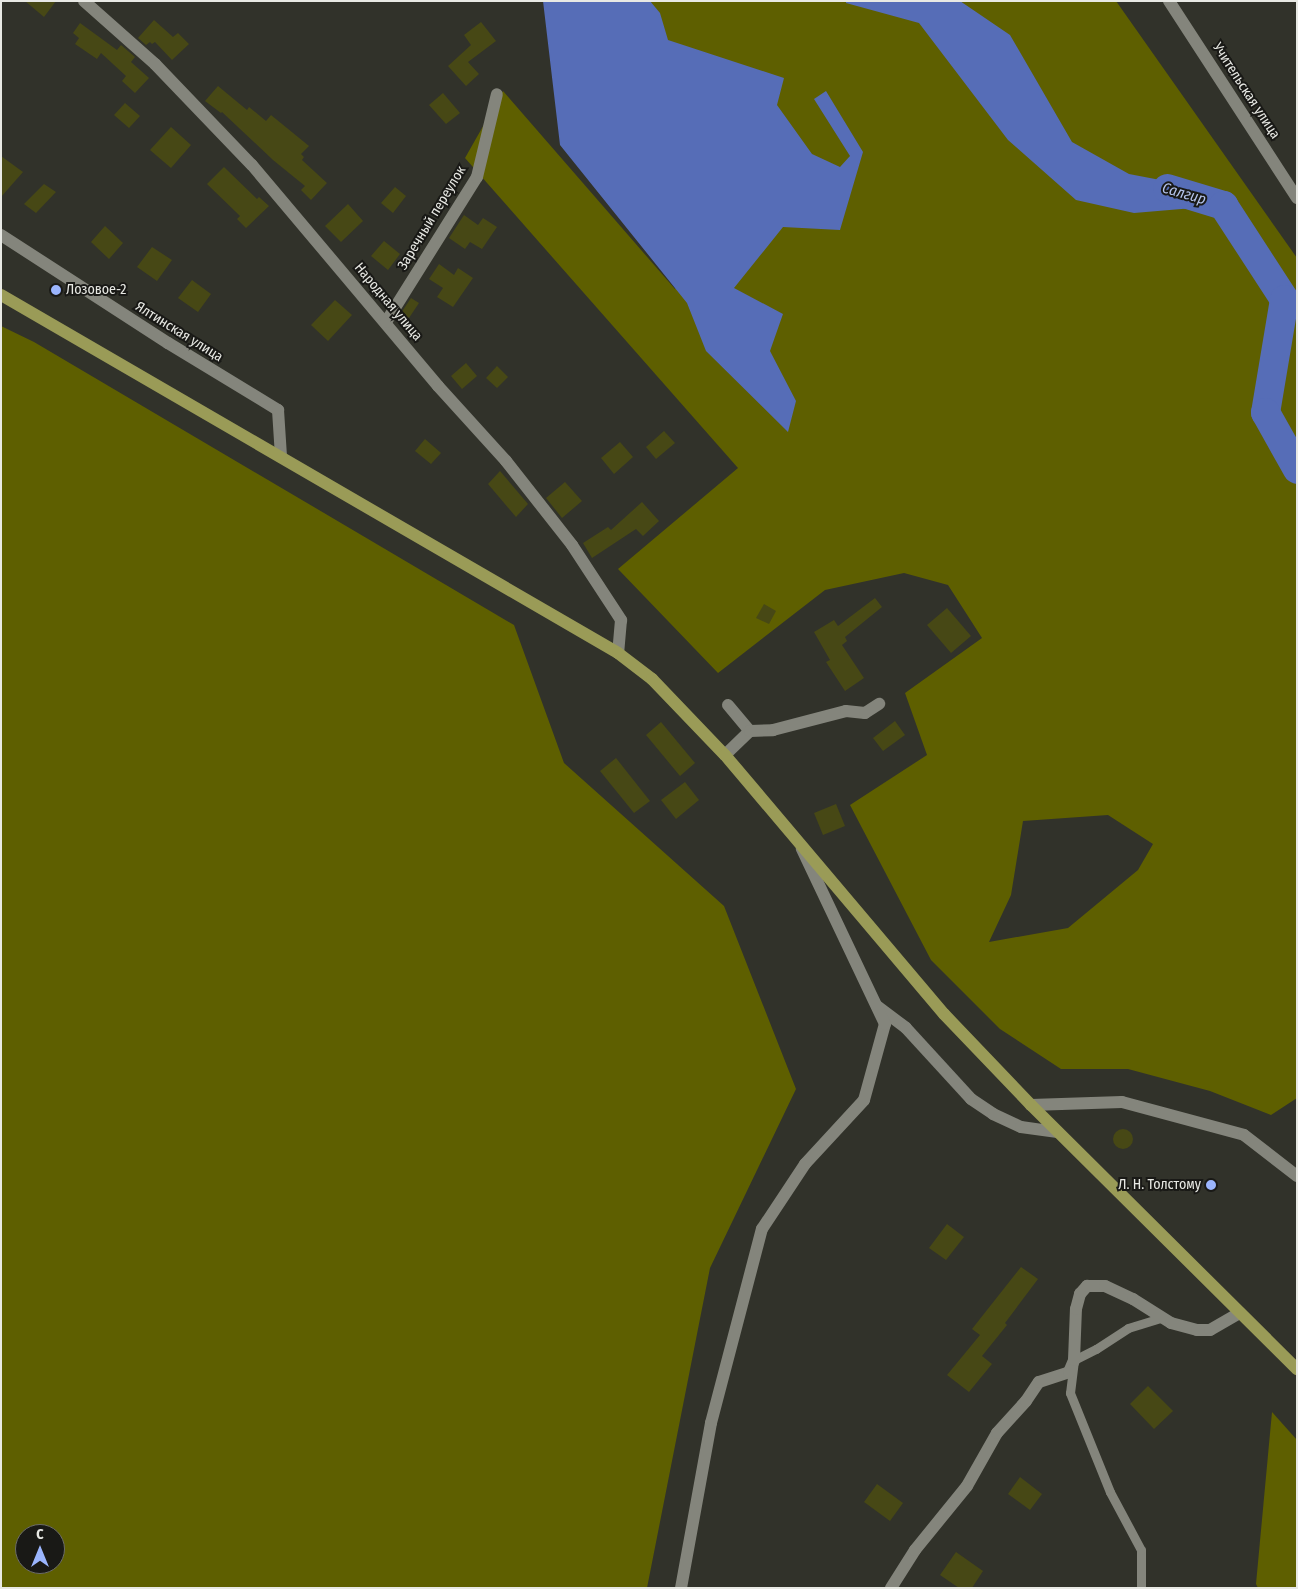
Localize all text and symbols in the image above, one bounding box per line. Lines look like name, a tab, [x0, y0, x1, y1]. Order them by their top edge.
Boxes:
street label: Учительская улица	[1209, 40, 1283, 142]
street label: Заречный переулок	[394, 163, 470, 273]
water label: Салгир	[1160, 179, 1208, 209]
street label: Народная улица	[350, 260, 426, 344]
place label: Лозовое-2	[66, 282, 127, 298]
marker: Лозовое-2	[50, 284, 62, 296]
street label: Ялтинская улица	[132, 298, 226, 366]
place label: Л. Н. Толстому	[1118, 1177, 1201, 1193]
marker: Л. Н. Толстому	[1205, 1179, 1217, 1191]
north arrow	[15, 1524, 65, 1574]
text: С	[36, 1526, 44, 1543]

